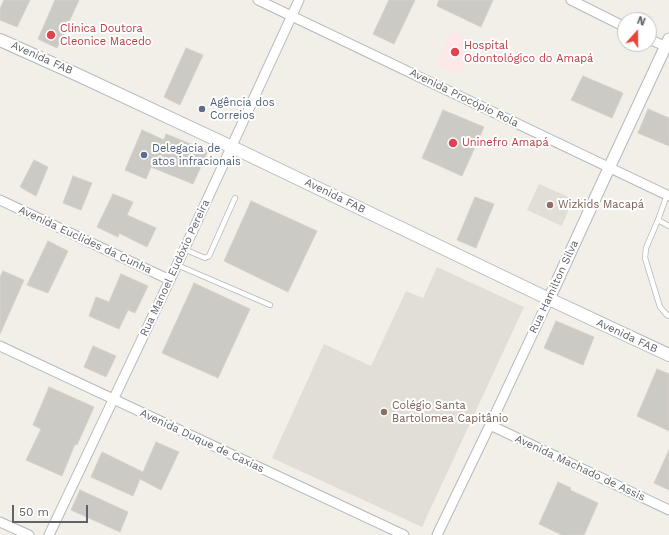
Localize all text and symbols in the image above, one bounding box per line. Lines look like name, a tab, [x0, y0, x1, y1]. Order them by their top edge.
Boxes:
north arrow	[617, 12, 657, 52]
text: N	[635, 14, 647, 29]
place label: Clínica Doutora Cleonice Macedo	[60, 22, 151, 48]
marker: Clínica Doutora Cleonice Macedo	[45, 29, 57, 41]
street label: Avenida FAB	[9, 39, 75, 77]
place label: Hospital Odontológico do Amapá	[464, 39, 593, 65]
marker: Hospital Odontológico do Amapá	[449, 46, 461, 58]
street label: Avenida Procópio Rola	[407, 66, 521, 130]
place label: Agência dos Correios	[210, 96, 275, 122]
marker: Agência dos Correios	[197, 104, 207, 114]
place label: Uninefro Amapá	[462, 136, 549, 150]
marker: Uninefro Amapá	[447, 137, 459, 149]
place label: Delegacia de atos infracionais	[152, 142, 241, 168]
marker: Delegacia de atos infracionais	[139, 150, 149, 160]
street label: Avenida FAB	[302, 176, 368, 216]
street label: Rua Manoel Eudóxio Pereira	[137, 197, 213, 339]
place label: Wizkids Macapá	[558, 198, 644, 212]
marker: Wizkids Macapá	[545, 200, 555, 210]
street label: Avenida Euclides da Cunha	[16, 203, 154, 277]
street label: Rua Hamilton Silva	[527, 238, 581, 336]
street label: Avenida FAB	[594, 316, 660, 356]
place label: Colégio Santa Bartolomea Capitânio	[392, 399, 508, 425]
street label: Avenida Duque de Caxias	[138, 406, 266, 476]
marker: Colégio Santa Bartolomea Capitânio	[379, 407, 389, 417]
street label: Avenida Machado de Assis	[513, 432, 647, 504]
scale bar	[14, 497, 90, 523]
text: 50 m	[19, 505, 49, 519]

